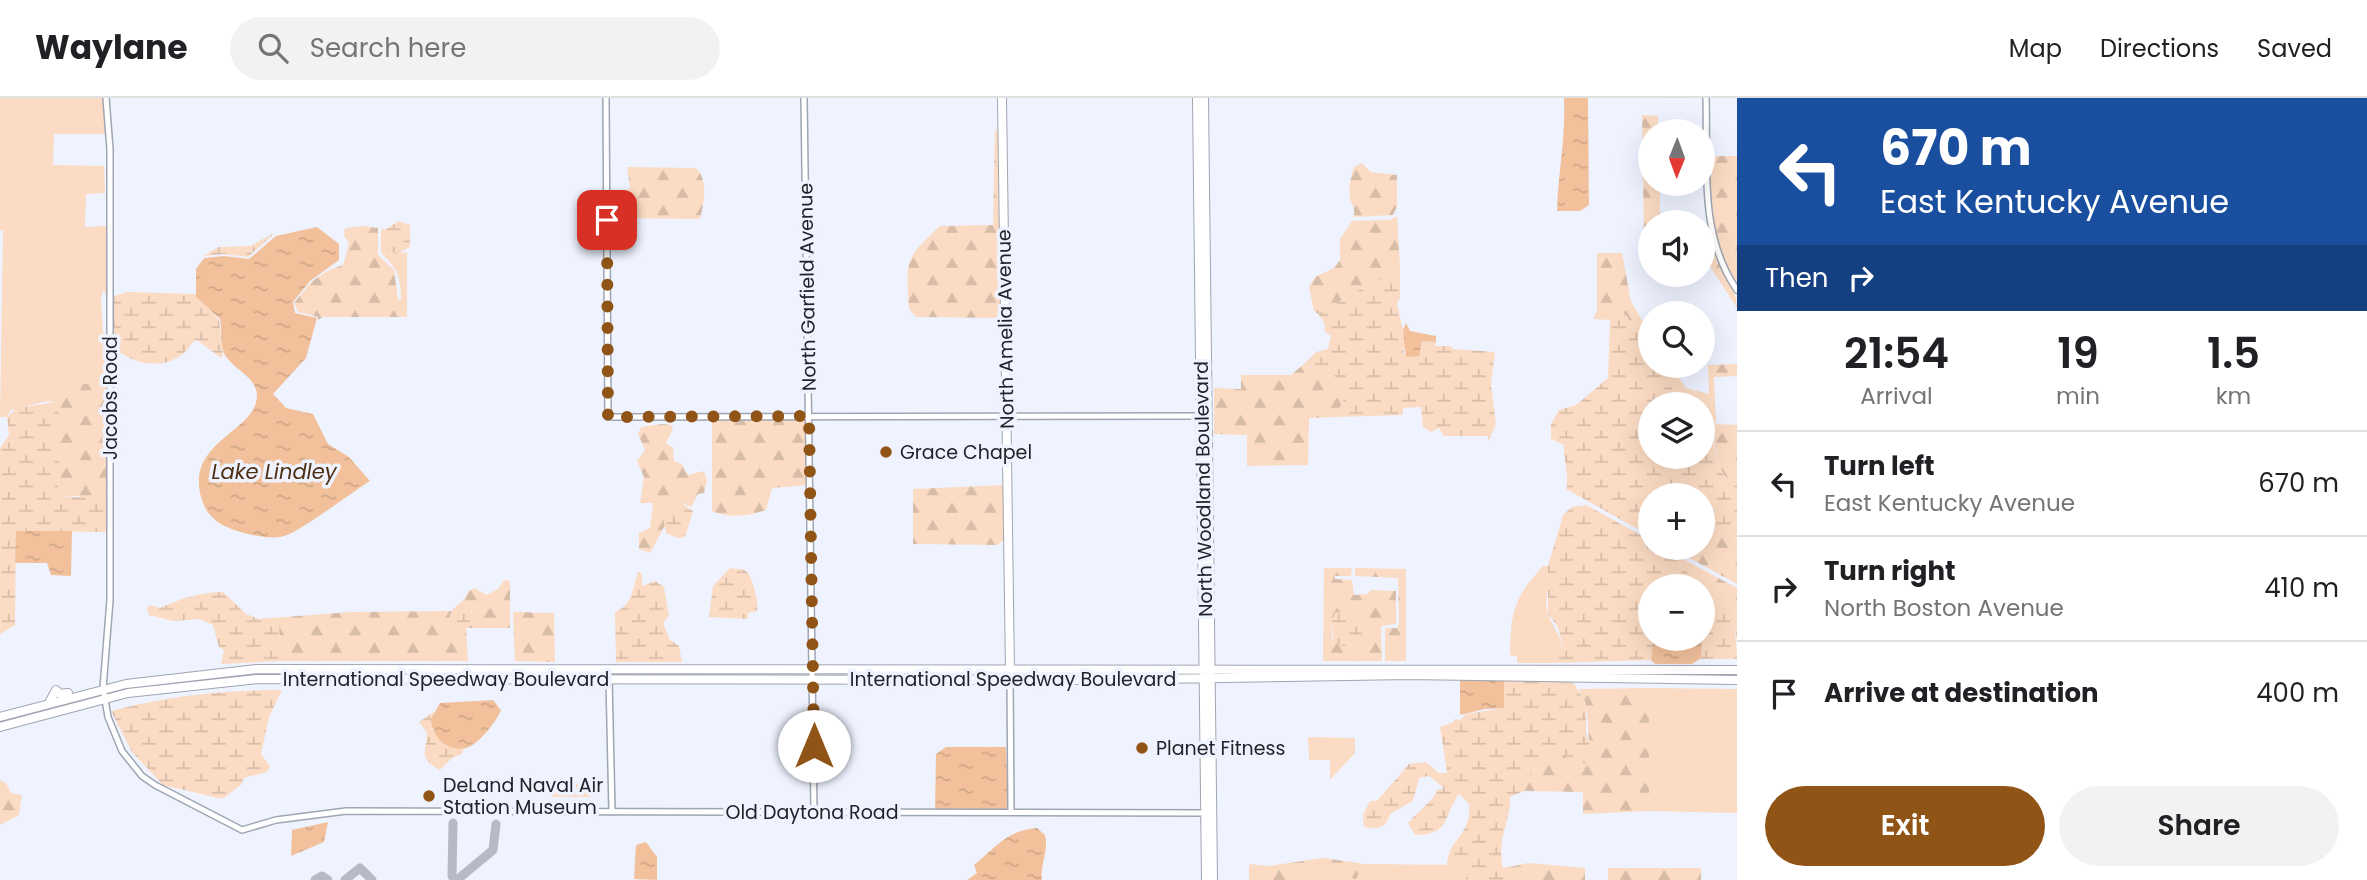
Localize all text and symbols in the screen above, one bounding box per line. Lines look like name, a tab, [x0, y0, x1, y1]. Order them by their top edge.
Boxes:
search box	[230, 17, 720, 80]
text: Waylane	[35, 24, 188, 71]
icon: search	[254, 29, 292, 67]
text: Search here	[310, 30, 466, 66]
text: Map	[2009, 32, 2062, 65]
text: Directions	[2100, 32, 2219, 65]
text: Saved	[2257, 32, 2332, 65]
text: 670 m	[1880, 114, 2032, 182]
north arrow	[1638, 119, 1715, 196]
map controls	[1638, 119, 1715, 651]
icon: left	[1765, 126, 1856, 217]
text: East Kentucky Avenue	[1880, 179, 2229, 224]
street label: North Garfield Avenue	[792, 183, 823, 391]
pin	[577, 190, 637, 250]
icon: arrive	[588, 201, 626, 239]
button: sound	[1638, 210, 1715, 287]
street label: North Amelia Avenue	[990, 229, 1021, 429]
icon: right	[1842, 259, 1880, 297]
text: Then	[1765, 260, 1828, 296]
button: search	[1638, 301, 1715, 378]
text: 21:54	[1844, 324, 1949, 383]
text: 19	[2057, 324, 2099, 383]
text: 1.5	[2207, 324, 2260, 383]
street label: Jacobs Road	[97, 336, 124, 460]
street label: North Woodland Boulevard	[1188, 361, 1219, 617]
text: Arrival	[1860, 380, 1933, 412]
text: min	[2056, 380, 2100, 412]
text: km	[2216, 380, 2251, 412]
button: layers	[1638, 392, 1715, 469]
place label: Grace Chapel	[900, 439, 1032, 466]
marker: Grace Chapel	[878, 444, 894, 460]
text: Turn left	[1824, 448, 1935, 484]
water label: Lake Lindley	[211, 457, 338, 486]
icon: left	[1765, 465, 1803, 503]
text: 670 m	[2258, 465, 2339, 501]
button: +	[1638, 483, 1715, 560]
text: East Kentucky Avenue	[1824, 487, 2075, 519]
text: Turn right	[1824, 553, 1956, 589]
icon: right	[1765, 570, 1803, 608]
text: 410 m	[2264, 570, 2339, 606]
button: −	[1638, 574, 1715, 651]
text: North Boston Avenue	[1824, 592, 2064, 624]
street label: International Speedway Boulevard	[283, 666, 609, 693]
street label: International Speedway Boulevard	[850, 666, 1176, 693]
icon: arrive	[1765, 675, 1803, 713]
text: Arrive at destination	[1824, 675, 2099, 711]
text: 400 m	[2256, 675, 2339, 711]
position arrow	[777, 709, 851, 783]
place label: Planet Fitness	[1156, 735, 1285, 762]
marker: Planet Fitness	[1134, 740, 1150, 756]
place label: DeLand Naval Air Station Museum	[443, 772, 603, 821]
button: Exit	[1765, 786, 2045, 866]
button: Share	[2059, 786, 2339, 866]
marker: DeLand Naval Air Station Museum	[421, 788, 437, 804]
street label: Old Daytona Road	[725, 799, 899, 826]

